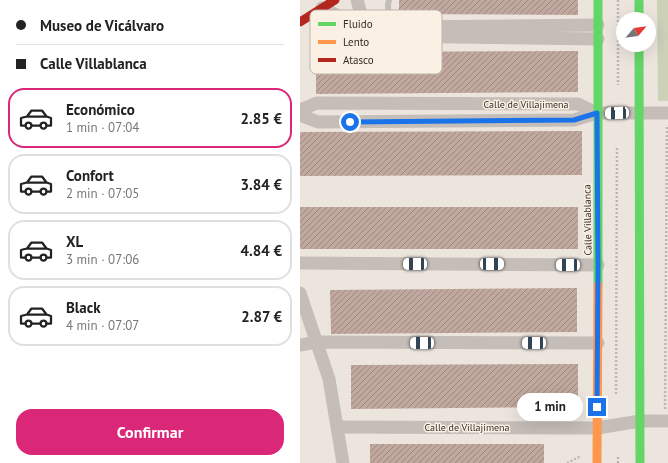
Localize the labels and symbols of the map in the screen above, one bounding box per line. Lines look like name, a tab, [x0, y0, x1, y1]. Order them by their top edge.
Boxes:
legend	[310, 10, 442, 74]
north arrow	[616, 12, 656, 52]
text: Fluido	[343, 17, 373, 31]
text: Lento	[343, 35, 369, 49]
text: Atasco	[343, 53, 374, 67]
street label: Calle de Villajimena	[483, 98, 569, 111]
car	[605, 107, 629, 119]
route start	[341, 113, 359, 131]
street label: Calle Villablanca	[580, 184, 595, 256]
car	[403, 258, 427, 270]
car	[480, 258, 504, 270]
car	[556, 259, 580, 271]
car	[410, 337, 434, 349]
car	[522, 337, 546, 349]
callout: 1 min	[517, 393, 583, 421]
route end	[588, 398, 606, 416]
street label: Calle de Villajimena	[424, 421, 510, 434]

